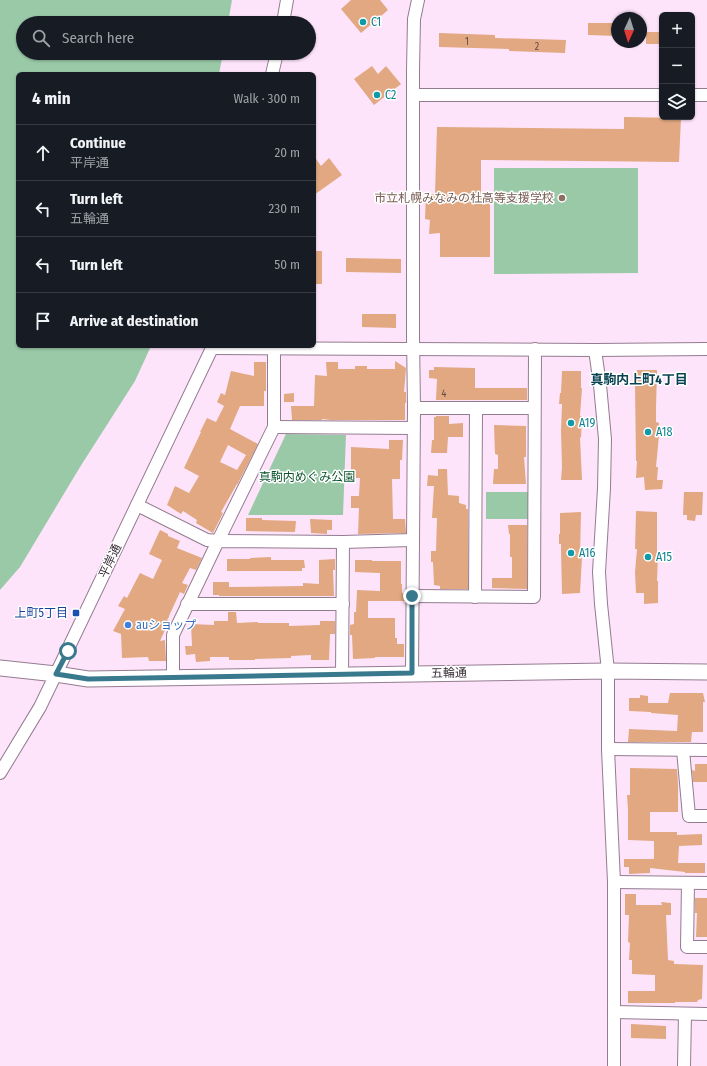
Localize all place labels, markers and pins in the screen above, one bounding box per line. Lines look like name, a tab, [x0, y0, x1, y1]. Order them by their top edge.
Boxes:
place label: C1	[371, 15, 381, 29]
marker: C1	[358, 17, 368, 27]
place label: C2	[385, 88, 396, 102]
marker: C2	[372, 90, 382, 100]
place label: 市立札幌みなみの杜高等支援学校	[374, 191, 554, 205]
marker: 市立札幌みなみの杜高等支援学校	[557, 193, 567, 203]
place label: A19	[579, 416, 595, 430]
marker: A19	[566, 418, 576, 428]
place label: A18	[656, 425, 672, 439]
marker: A18	[643, 427, 653, 437]
place label: A16	[579, 546, 595, 560]
marker: A16	[566, 548, 576, 558]
place label: A15	[656, 550, 672, 564]
marker: A15	[643, 552, 653, 562]
place label: 上町5丁目	[14, 606, 68, 620]
marker: 上町5丁目	[71, 608, 81, 618]
place label: auショップ	[136, 618, 196, 632]
marker: auショップ	[123, 620, 133, 630]

